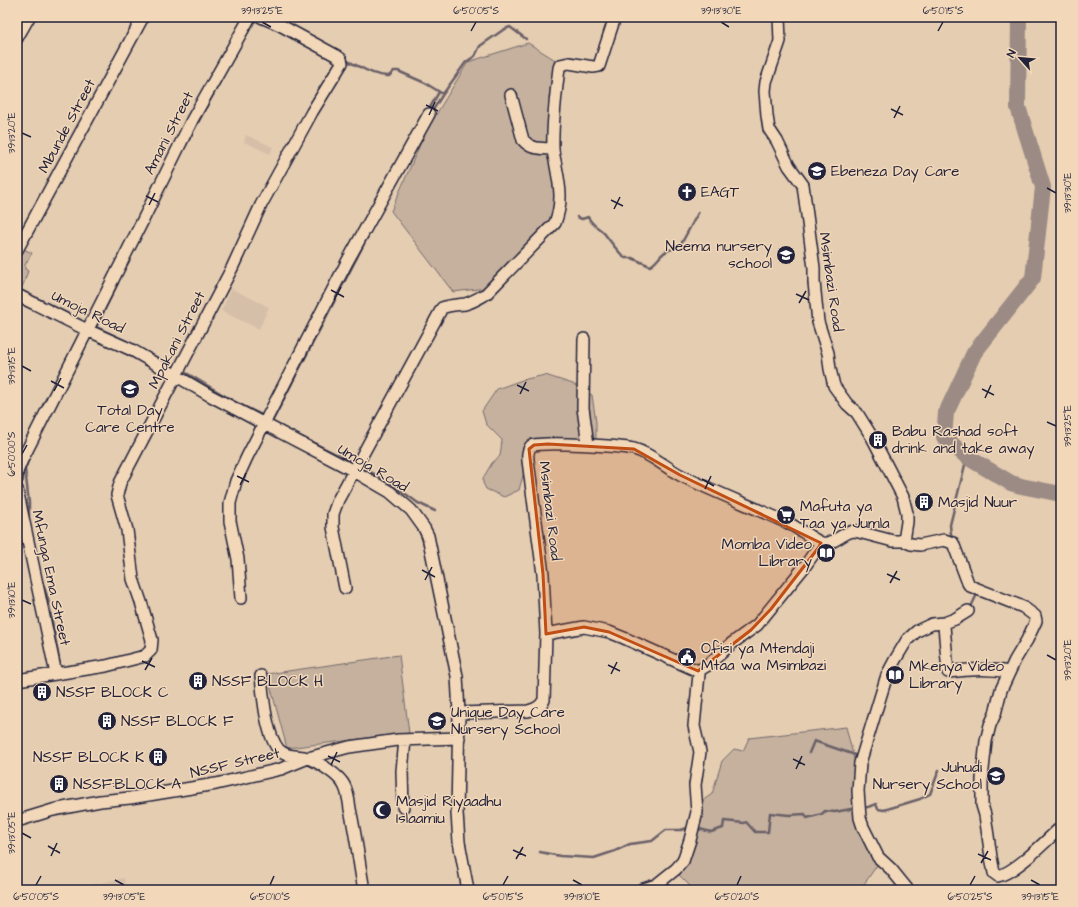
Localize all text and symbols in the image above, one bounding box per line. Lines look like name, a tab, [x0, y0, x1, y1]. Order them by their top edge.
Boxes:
text: 39°13'25"E	[241, 4, 283, 18]
text: 6°50'05"S	[453, 4, 499, 18]
text: 39°13'30"E	[701, 4, 741, 18]
text: 6°50'15"S	[923, 4, 964, 18]
north arrow	[1000, 38, 1040, 78]
text: N	[1003, 47, 1020, 60]
street label: Mbunde Street	[33, 75, 101, 177]
street label: Amani Street	[139, 88, 199, 178]
text: 39°13'20"E	[5, 112, 19, 154]
school or university icon: Ebeneza Day Care	[806, 160, 828, 182]
place label: Ebeneza Day Care	[831, 161, 959, 183]
text: 39°13'30"E	[1061, 173, 1075, 213]
church icon: EAGT	[676, 181, 698, 203]
place label: EAGT	[701, 182, 740, 203]
street label: Msimbazi Road	[814, 231, 848, 333]
place label: Neema nursery school	[666, 236, 772, 274]
school or university icon: Neema nursery school	[775, 244, 797, 266]
street label: Umoja Road	[48, 285, 129, 339]
street label: Mpakani Street	[143, 287, 211, 393]
text: 39°13'15"E	[5, 347, 19, 385]
school or university icon: Total Day Care Centre	[119, 378, 141, 400]
place label: Total Day Care Centre	[85, 400, 175, 438]
text: 39°13'25"E	[1061, 405, 1075, 447]
place label: Babu Rashad soft drink and take away	[892, 421, 1034, 460]
building icon: Babu Rashad soft drink and take away	[867, 429, 889, 451]
text: 6°50'00"S	[5, 431, 19, 476]
street label: Umoja Road	[334, 439, 413, 498]
street label: Msimbazi Road	[533, 460, 567, 562]
building icon: Masjid Nuur	[913, 491, 935, 513]
place label: Masjid Nuur	[938, 492, 1017, 513]
place label: Mafuta ya Taa ya Jumla	[800, 496, 890, 535]
supermarket icon: Mafuta ya Taa ya Jumla	[775, 504, 797, 526]
street label: Mfunga Ema Street	[25, 508, 76, 648]
place label: Momba Video Library	[722, 534, 813, 573]
library icon: Momba Video Library	[815, 542, 837, 564]
text: 39°13'10"E	[5, 582, 19, 618]
place label: Ofisi ya Mtendaji Mtaa wa Msimbazi	[701, 638, 827, 676]
text: 39°13'20"E	[1061, 639, 1075, 681]
public building icon: Ofisi ya Mtendaji Mtaa wa Msimbazi	[676, 646, 698, 668]
place label: Mkenya Video Library	[909, 656, 1005, 695]
library icon: Mkenya Video Library	[884, 664, 906, 686]
building icon: NSSF BLOCK H	[187, 670, 209, 692]
place label: NSSF BLOCK H	[212, 671, 323, 692]
building icon: NSSF BLOCK C	[31, 681, 53, 703]
place label: NSSF BLOCK C	[56, 682, 169, 703]
place label: Unique Day Care Nursery School	[451, 702, 565, 741]
building icon: NSSF BLOCK F	[96, 710, 118, 732]
school or university icon: Unique Day Care Nursery School	[426, 710, 448, 732]
place label: NSSF BLOCK F	[121, 711, 234, 732]
street label: NSSF Street	[188, 742, 282, 784]
building icon: NSSF BLOCK K	[147, 746, 169, 768]
place label: NSSF BLOCK K	[33, 747, 144, 768]
place label: Juhudi Nursery School	[873, 757, 983, 796]
school or university icon: Juhudi Nursery School	[985, 765, 1007, 787]
building icon: NSSF:BLOCK A	[48, 773, 70, 795]
place label: NSSF:BLOCK A	[73, 774, 181, 795]
place label: Masjid Riyaadhu Islaamiu	[396, 791, 502, 829]
mosque icon: Masjid Riyaadhu Islaamiu	[371, 799, 393, 821]
text: 39°13'05"E	[5, 812, 19, 854]
text: 6°50'05"S	[13, 890, 59, 904]
text: 39°13'05"E	[103, 890, 145, 904]
text: 6°50'10"S	[250, 890, 290, 904]
text: 6°50'15"S	[483, 890, 524, 904]
text: 39°13'10"E	[564, 890, 600, 904]
text: 6°50'20"S	[715, 890, 760, 904]
text: 6°50'25"S	[947, 890, 993, 904]
text: 39°13'15"E	[1021, 890, 1059, 904]

